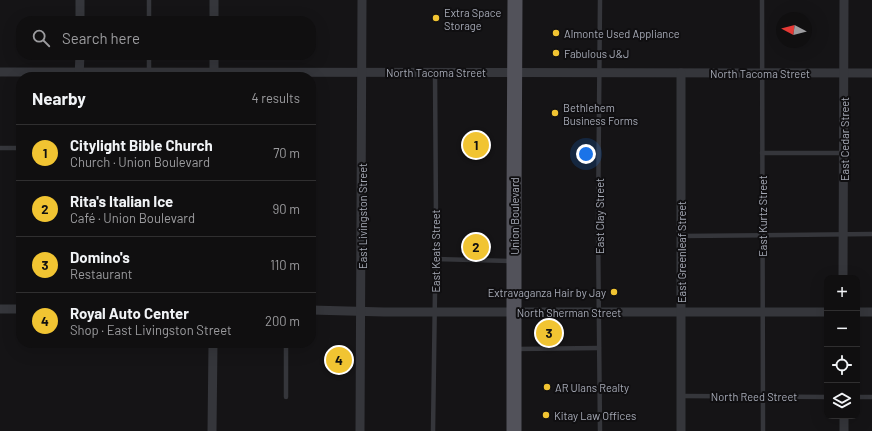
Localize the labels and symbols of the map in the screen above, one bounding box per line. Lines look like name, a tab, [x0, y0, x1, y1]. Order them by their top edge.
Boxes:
place label: Extra Space Storage	[444, 6, 502, 32]
north arrow	[776, 12, 812, 48]
marker: Extra Space Storage	[431, 13, 441, 23]
place label: Almonte Used Appliance	[564, 27, 680, 40]
marker: Almonte Used Appliance	[551, 28, 561, 38]
place label: Fabulous J&J	[564, 47, 629, 60]
marker: Fabulous J&J	[551, 48, 561, 58]
street label: North Tacoma Street	[386, 66, 486, 79]
street label: North Tacoma Street	[710, 67, 810, 80]
street label: East Cedar Street	[838, 97, 851, 181]
place label: Bethlehem Business Forms	[563, 101, 638, 127]
marker: Bethlehem Business Forms	[550, 108, 560, 118]
pin: 1	[463, 130, 489, 160]
your location	[576, 144, 596, 164]
street label: East Livingston Street	[356, 163, 369, 269]
street label: East Kurtz Street	[756, 175, 769, 257]
street label: Union Boulevard	[508, 177, 521, 255]
street label: East Clay Street	[593, 178, 606, 254]
street label: East Greenleaf Street	[675, 201, 688, 303]
street label: East Keats Street	[429, 209, 442, 293]
pin: 2	[463, 232, 489, 262]
place label: Extravaganza Hair by Jay	[488, 286, 606, 299]
marker: Extravaganza Hair by Jay	[609, 287, 619, 297]
street label: North Sherman Street	[517, 306, 621, 319]
pin: 3	[536, 318, 562, 348]
pin: 4	[326, 345, 352, 375]
place label: AR Ulans Realty	[555, 381, 629, 394]
marker: AR Ulans Realty	[542, 382, 552, 392]
street label: North Reed Street	[711, 390, 797, 403]
place label: Kitay Law Offices	[554, 409, 636, 422]
marker: Kitay Law Offices	[541, 410, 551, 420]

